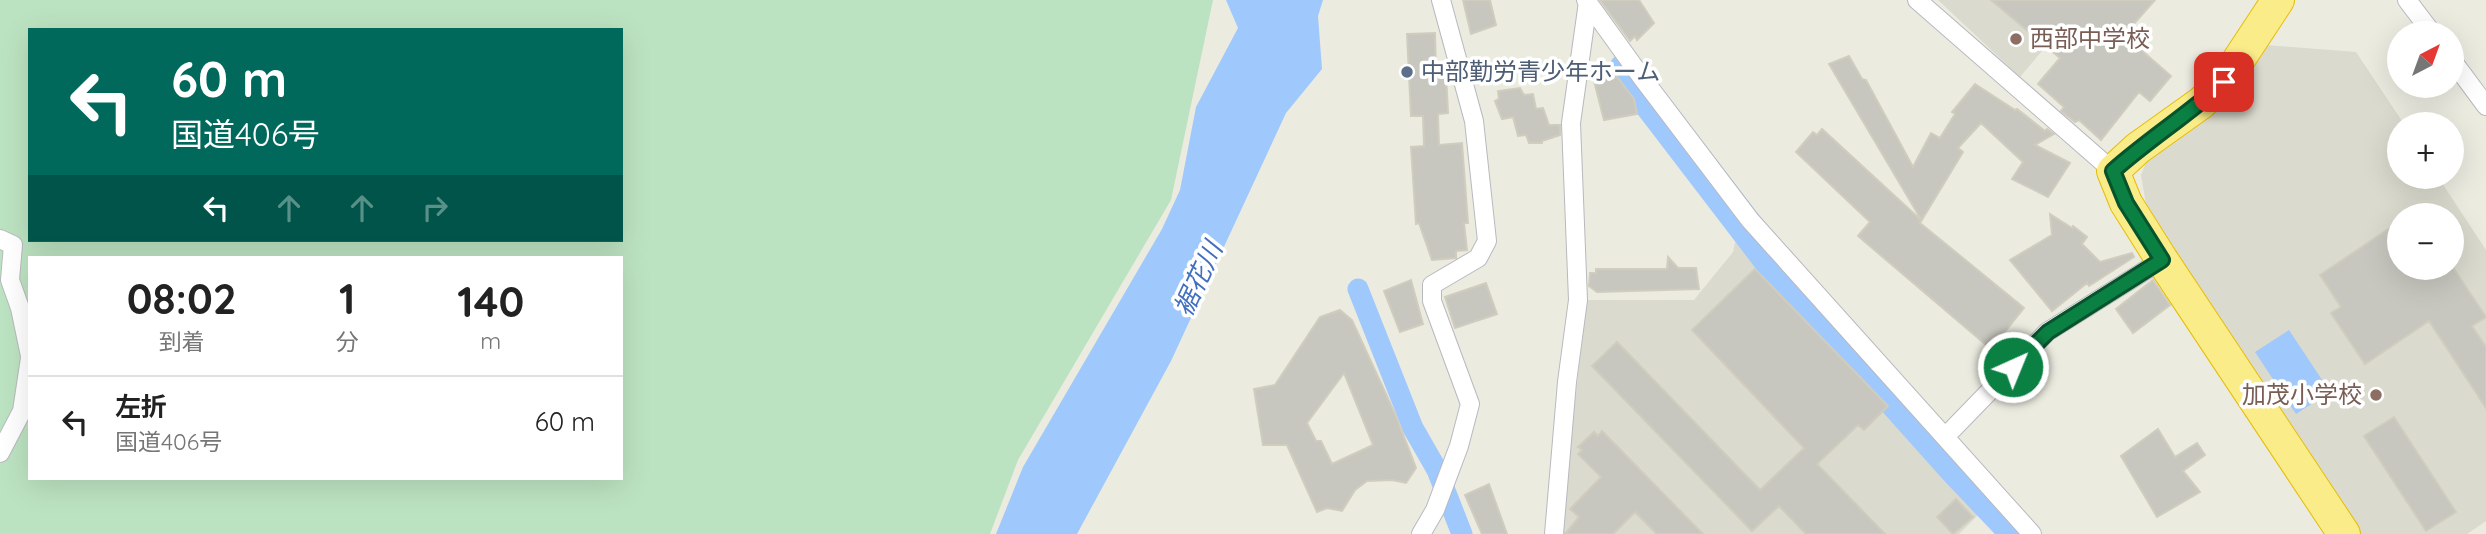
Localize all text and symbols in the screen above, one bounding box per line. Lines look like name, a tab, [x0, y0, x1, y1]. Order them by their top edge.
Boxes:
north arrow	[2387, 21, 2464, 98]
map controls	[2387, 21, 2464, 280]
place label: 西部中学校	[2030, 23, 2150, 53]
marker: 西部中学校	[2008, 31, 2024, 47]
text: 60 m	[171, 48, 287, 109]
pin	[2194, 52, 2254, 112]
icon: left	[56, 56, 147, 147]
place label: 中部勤労青少年ホーム	[1421, 56, 1660, 86]
icon: arrive	[2205, 63, 2243, 101]
marker: 中部勤労青少年ホーム	[1399, 64, 1415, 80]
button: +	[2387, 112, 2464, 189]
text: 国道406号	[171, 114, 320, 154]
icon: left	[197, 189, 235, 227]
icon: ahead	[270, 189, 308, 227]
icon: ahead	[343, 189, 381, 227]
icon: right	[416, 189, 454, 227]
button: −	[2387, 203, 2464, 280]
water label: 裾花川	[1166, 234, 1230, 321]
text: 08:02	[127, 272, 237, 325]
text: 1	[339, 272, 355, 325]
text: 140	[457, 275, 524, 328]
text: m	[480, 326, 501, 355]
text: 到着	[159, 327, 205, 356]
text: 分	[336, 327, 359, 356]
position arrow	[1976, 330, 2050, 404]
place label: 加茂小学校	[2242, 379, 2362, 409]
marker: 加茂小学校	[2368, 387, 2384, 403]
text: 左折	[115, 390, 167, 423]
icon: left	[56, 403, 94, 441]
text: 60 m	[535, 405, 595, 438]
text: 国道406号	[115, 427, 222, 456]

